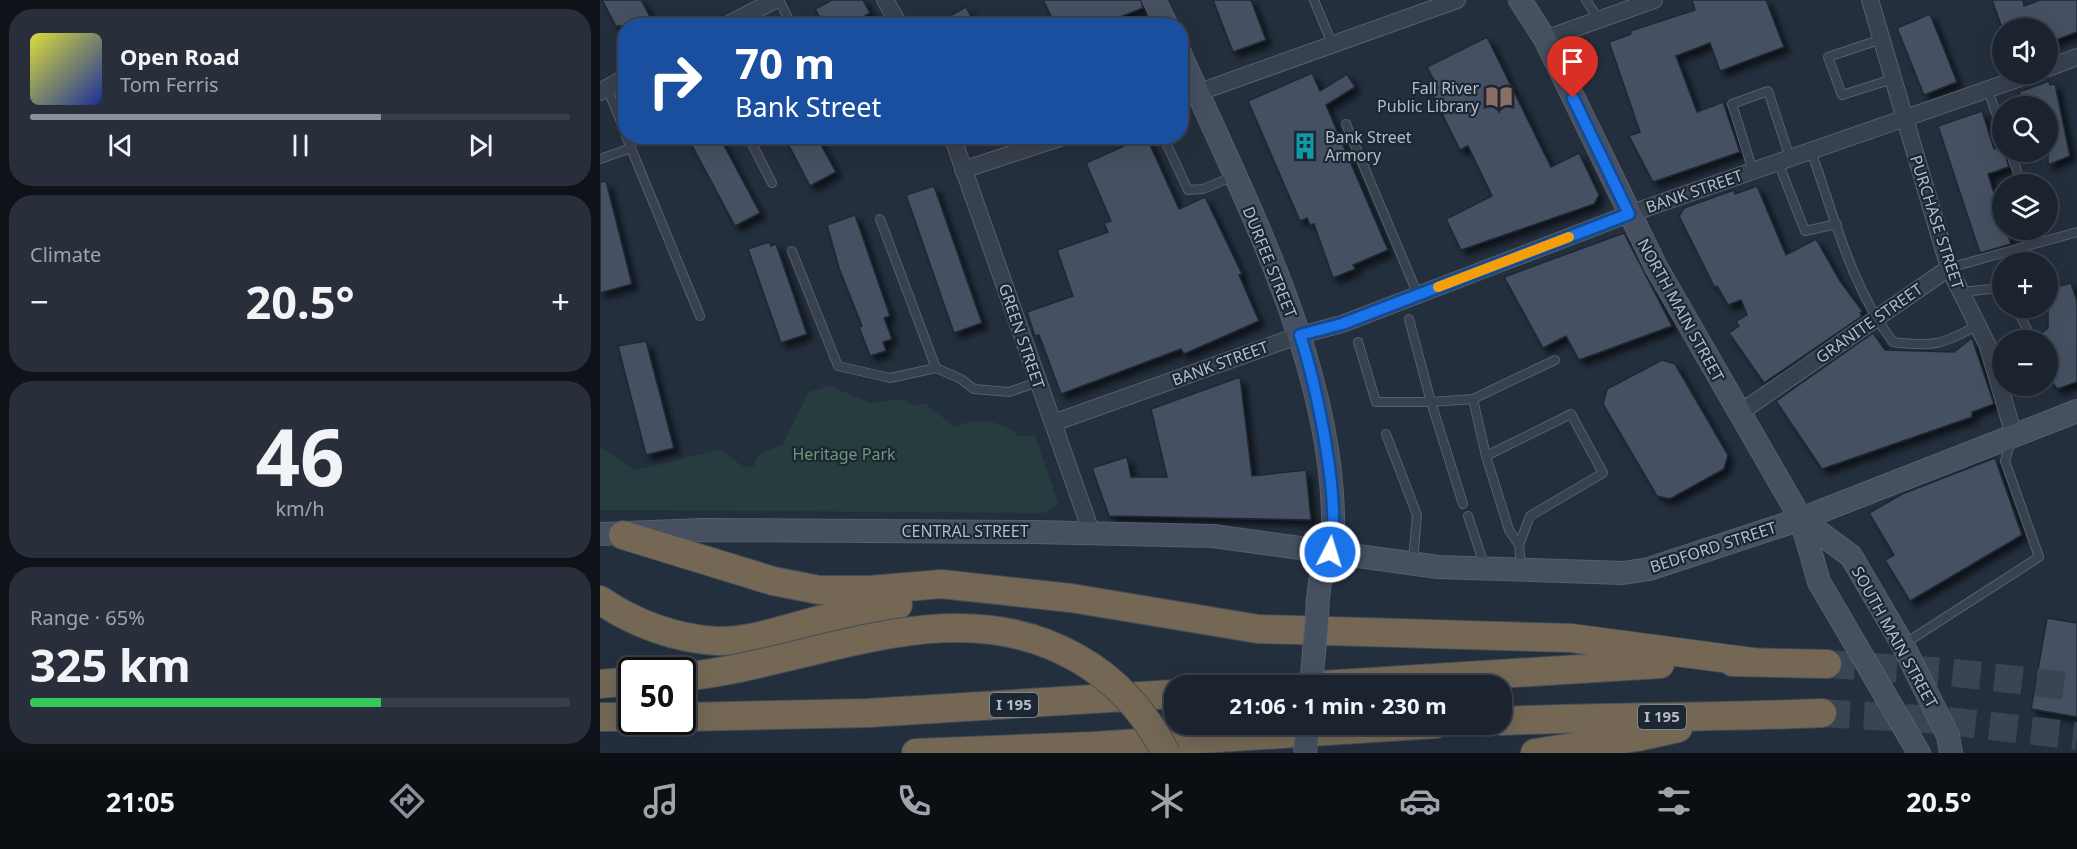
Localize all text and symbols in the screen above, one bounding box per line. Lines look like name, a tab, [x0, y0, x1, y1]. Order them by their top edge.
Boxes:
map controls	[1992, 18, 2058, 396]
button: sound	[1992, 18, 2058, 84]
text: 70 m	[735, 34, 835, 91]
pin	[1547, 36, 1598, 98]
text: Open Road	[120, 41, 240, 71]
icon: right	[636, 42, 714, 120]
icon: arrive	[1556, 45, 1589, 78]
text: Tom Ferris	[120, 71, 219, 98]
place label: Fall River Public Library	[1377, 77, 1480, 117]
library icon: Fall River Public Library	[1484, 82, 1514, 112]
text: Bank Street	[735, 88, 881, 125]
button: search	[1992, 96, 2058, 162]
place label: Bank Street Armory	[1325, 126, 1412, 166]
icon: previous	[104, 129, 137, 162]
icon: pause	[284, 129, 317, 162]
icon: next	[464, 129, 497, 162]
building icon: Bank Street Armory	[1290, 131, 1320, 161]
street label: PURCHASE STREET	[1905, 152, 1969, 292]
street label: BANK STREET	[1643, 164, 1746, 218]
button: layers	[1992, 174, 2058, 240]
street label: DURFEE STREET	[1238, 203, 1302, 321]
street label: NORTH MAIN STREET	[1633, 235, 1730, 386]
text: Climate	[30, 241, 101, 268]
button: +	[1992, 252, 2058, 318]
text: 20.5°	[246, 271, 354, 332]
street label: GRANITE STREET	[1811, 278, 1927, 368]
text: −	[30, 279, 49, 324]
text: +	[551, 279, 570, 324]
street label: GREEN STREET	[994, 280, 1050, 392]
button: −	[1992, 330, 2058, 396]
street label: BANK STREET	[1169, 335, 1271, 391]
text: 46	[255, 403, 345, 509]
park label: Heritage Park	[792, 443, 896, 465]
text: km/h	[275, 495, 325, 522]
street label: BEDFORD STREET	[1647, 516, 1779, 578]
street label: CENTRAL STREET	[901, 520, 1029, 542]
position arrow	[1298, 520, 1362, 584]
street label: SOUTH MAIN STREET	[1847, 562, 1943, 712]
text: Range · 65%	[30, 604, 145, 631]
text: 325 km	[30, 634, 191, 695]
speed limit sign: 50	[618, 657, 696, 735]
text: 21:06 · 1 min · 230 m	[1229, 690, 1447, 720]
road number: I 195	[990, 693, 1038, 717]
road number: I 195	[1638, 705, 1686, 729]
icon: directions	[386, 780, 428, 822]
icon: music	[640, 780, 682, 822]
icon: phone	[893, 780, 935, 822]
icon: climate	[1146, 780, 1188, 822]
icon: car	[1399, 780, 1441, 822]
icon: filters	[1653, 780, 1695, 822]
text: 21:05	[106, 783, 175, 820]
text: 20.5°	[1906, 783, 1971, 820]

